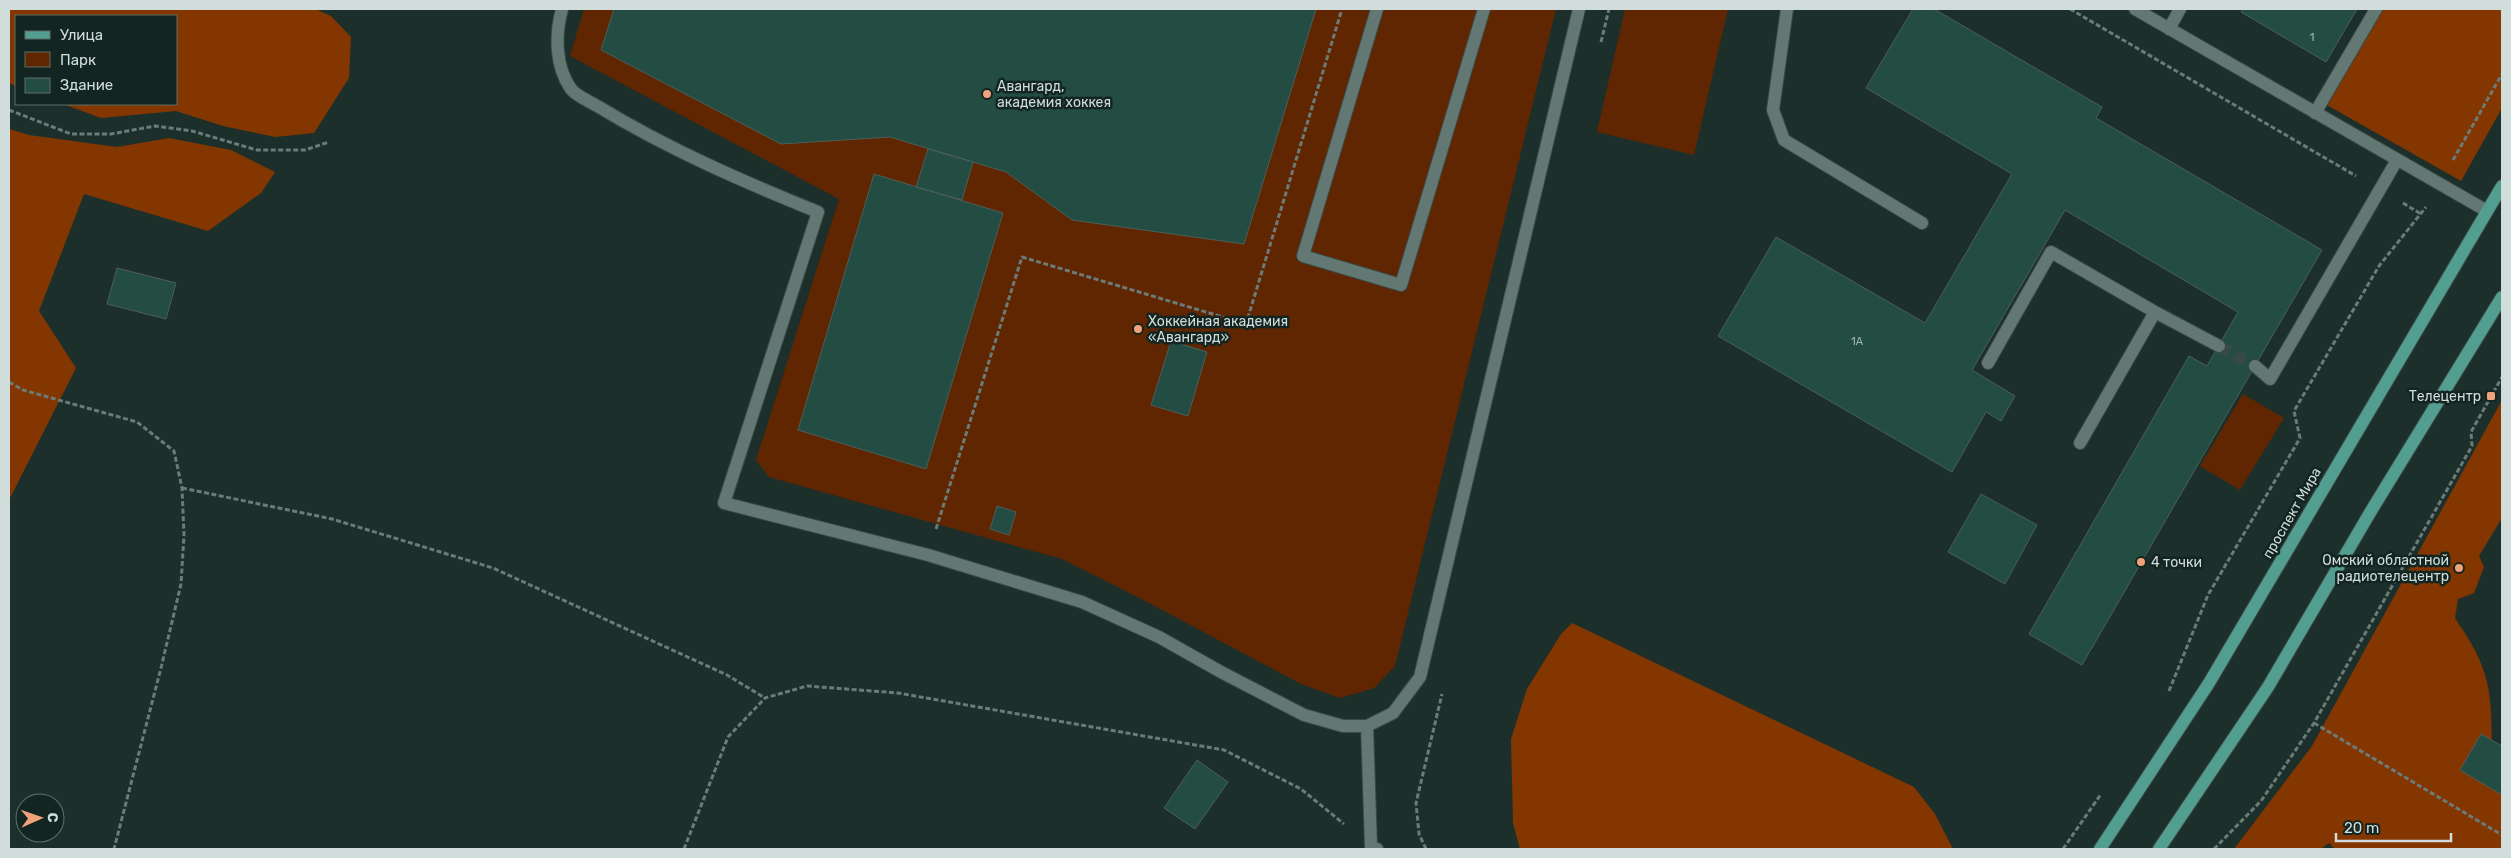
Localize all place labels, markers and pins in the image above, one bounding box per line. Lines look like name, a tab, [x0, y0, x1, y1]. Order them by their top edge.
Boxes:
place label: Авангард, академия хоккея	[997, 78, 1111, 111]
marker: Авангард, академия хоккея	[981, 88, 993, 100]
place label: Хоккейная академия «Авангард»	[1148, 313, 1288, 346]
marker: Хоккейная академия «Авангард»	[1132, 323, 1144, 335]
place label: Телецентр	[2409, 388, 2481, 405]
marker: Телецентр	[2485, 390, 2497, 402]
place label: Омский областной радиотелецентр	[2322, 552, 2449, 585]
place label: 4 точки	[2151, 554, 2202, 571]
marker: 4 точки	[2135, 556, 2147, 568]
marker: Омский областной радиотелецентр	[2453, 562, 2465, 574]

